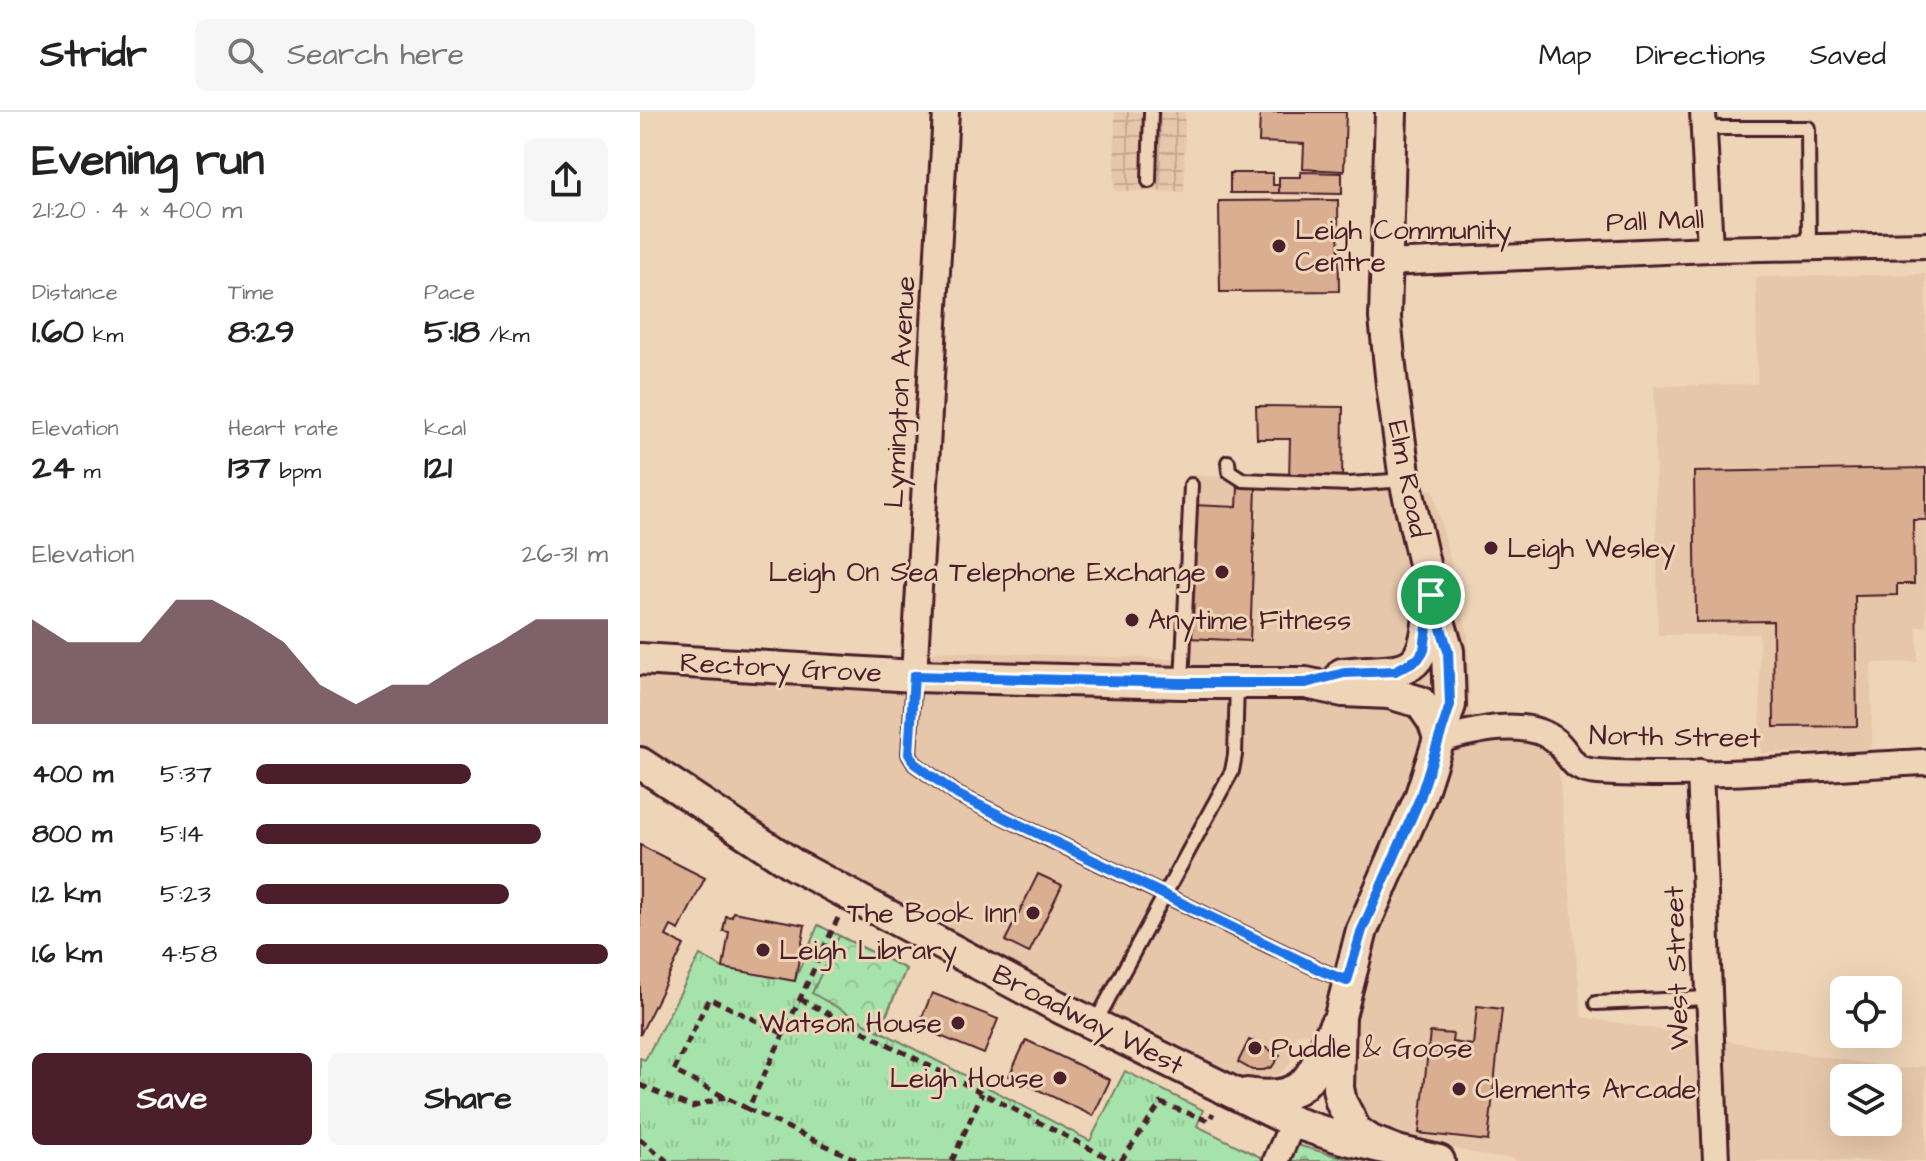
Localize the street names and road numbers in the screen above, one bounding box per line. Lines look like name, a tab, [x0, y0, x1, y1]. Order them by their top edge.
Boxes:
street label: Pall Mall	[1605, 200, 1705, 242]
street label: Lymington Avenue	[874, 275, 928, 509]
street label: Elm Road	[1378, 417, 1438, 541]
street label: Rectory Grove	[679, 643, 883, 695]
street label: North Street	[1589, 716, 1762, 758]
street label: West Street	[1655, 884, 1699, 1051]
street label: Broadway West	[985, 955, 1191, 1087]

